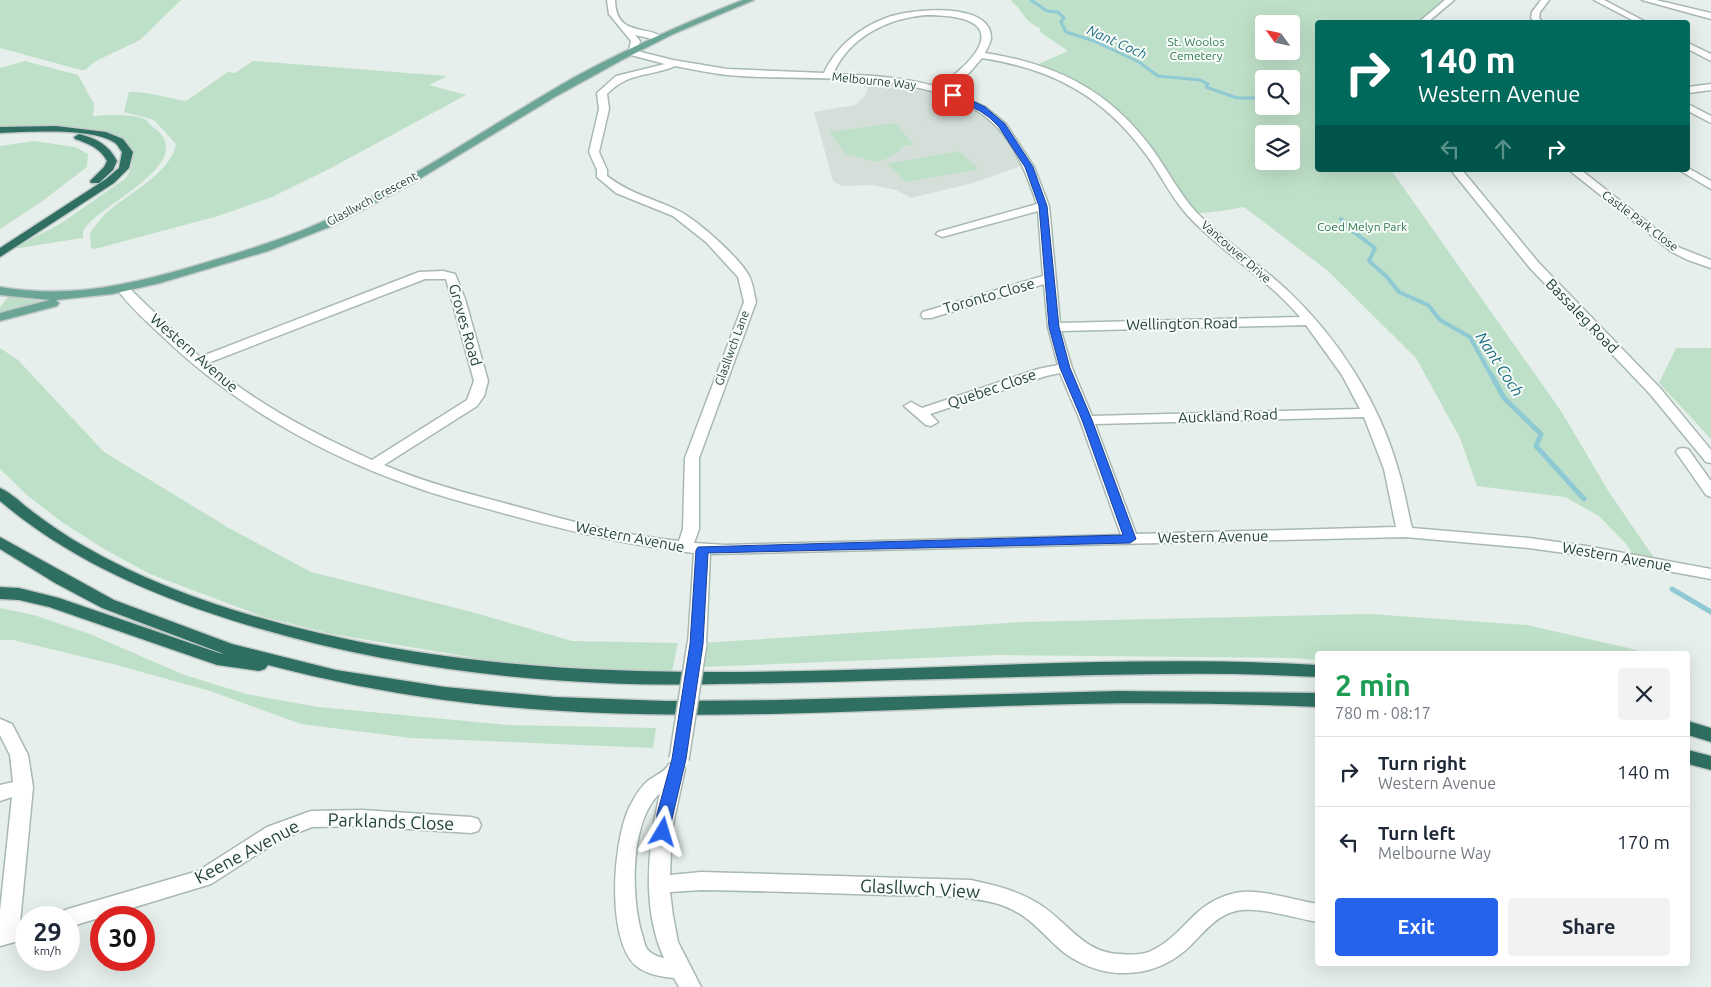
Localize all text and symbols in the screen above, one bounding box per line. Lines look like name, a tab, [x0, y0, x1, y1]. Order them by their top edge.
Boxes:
north arrow	[1255, 15, 1300, 60]
map controls	[1255, 15, 1300, 170]
water label: Nant Coch	[1085, 22, 1149, 62]
park label: St. Woolos Cemetery	[1167, 35, 1225, 62]
icon: right	[1335, 40, 1400, 105]
text: 140 m	[1418, 40, 1516, 80]
street label: Melbourne Way	[831, 70, 917, 91]
button: search	[1255, 70, 1300, 115]
pin	[932, 74, 974, 116]
icon: arrive	[939, 81, 967, 109]
text: Western Avenue	[1418, 81, 1581, 106]
button: layers	[1255, 125, 1300, 170]
icon: left	[1436, 135, 1464, 163]
icon: ahead	[1489, 135, 1517, 163]
icon: right	[1542, 135, 1570, 163]
street label: Glasllwch Crescent	[324, 169, 420, 228]
street label: Castle Park Close	[1600, 188, 1681, 253]
street label: Vancouver Drive	[1199, 218, 1274, 285]
park label: Coed Melyn Park	[1317, 220, 1407, 233]
street label: Toronto Close	[941, 274, 1036, 317]
street label: Bassaleg Road	[1543, 275, 1622, 356]
street label: Groves Road	[446, 282, 485, 368]
street label: Glasllwch Lane	[712, 308, 751, 387]
street label: Western Avenue	[147, 310, 242, 395]
street label: Wellington Road	[1126, 314, 1238, 333]
water label: Nant Coch	[1473, 328, 1527, 400]
street label: Quebec Close	[945, 365, 1038, 412]
street label: Auckland Road	[1178, 405, 1278, 426]
street label: Western Avenue	[574, 518, 686, 555]
street label: Western Avenue	[1157, 527, 1269, 546]
street label: Western Avenue	[1561, 539, 1673, 574]
text: 2 min	[1335, 668, 1411, 702]
button: close	[1618, 668, 1670, 720]
text: 780 m · 08:17	[1335, 704, 1431, 722]
text: Turn right	[1378, 752, 1466, 774]
icon: right	[1335, 758, 1363, 786]
text: 140 m	[1617, 761, 1670, 783]
text: Western Avenue	[1378, 774, 1496, 792]
position arrow	[636, 805, 688, 857]
street label: Parklands Close	[327, 809, 455, 833]
street label: Keene Avenue	[191, 815, 302, 887]
text: Turn left	[1378, 822, 1456, 844]
icon: left	[1335, 828, 1363, 856]
text: 170 m	[1617, 831, 1670, 853]
text: Melbourne Way	[1378, 844, 1491, 862]
street label: Glasllwch View	[860, 875, 981, 901]
button: Exit	[1335, 898, 1498, 956]
button: Share	[1508, 898, 1670, 956]
speed limit sign: 30	[90, 906, 155, 971]
text: 29	[33, 918, 62, 946]
text: km/h	[34, 944, 61, 957]

